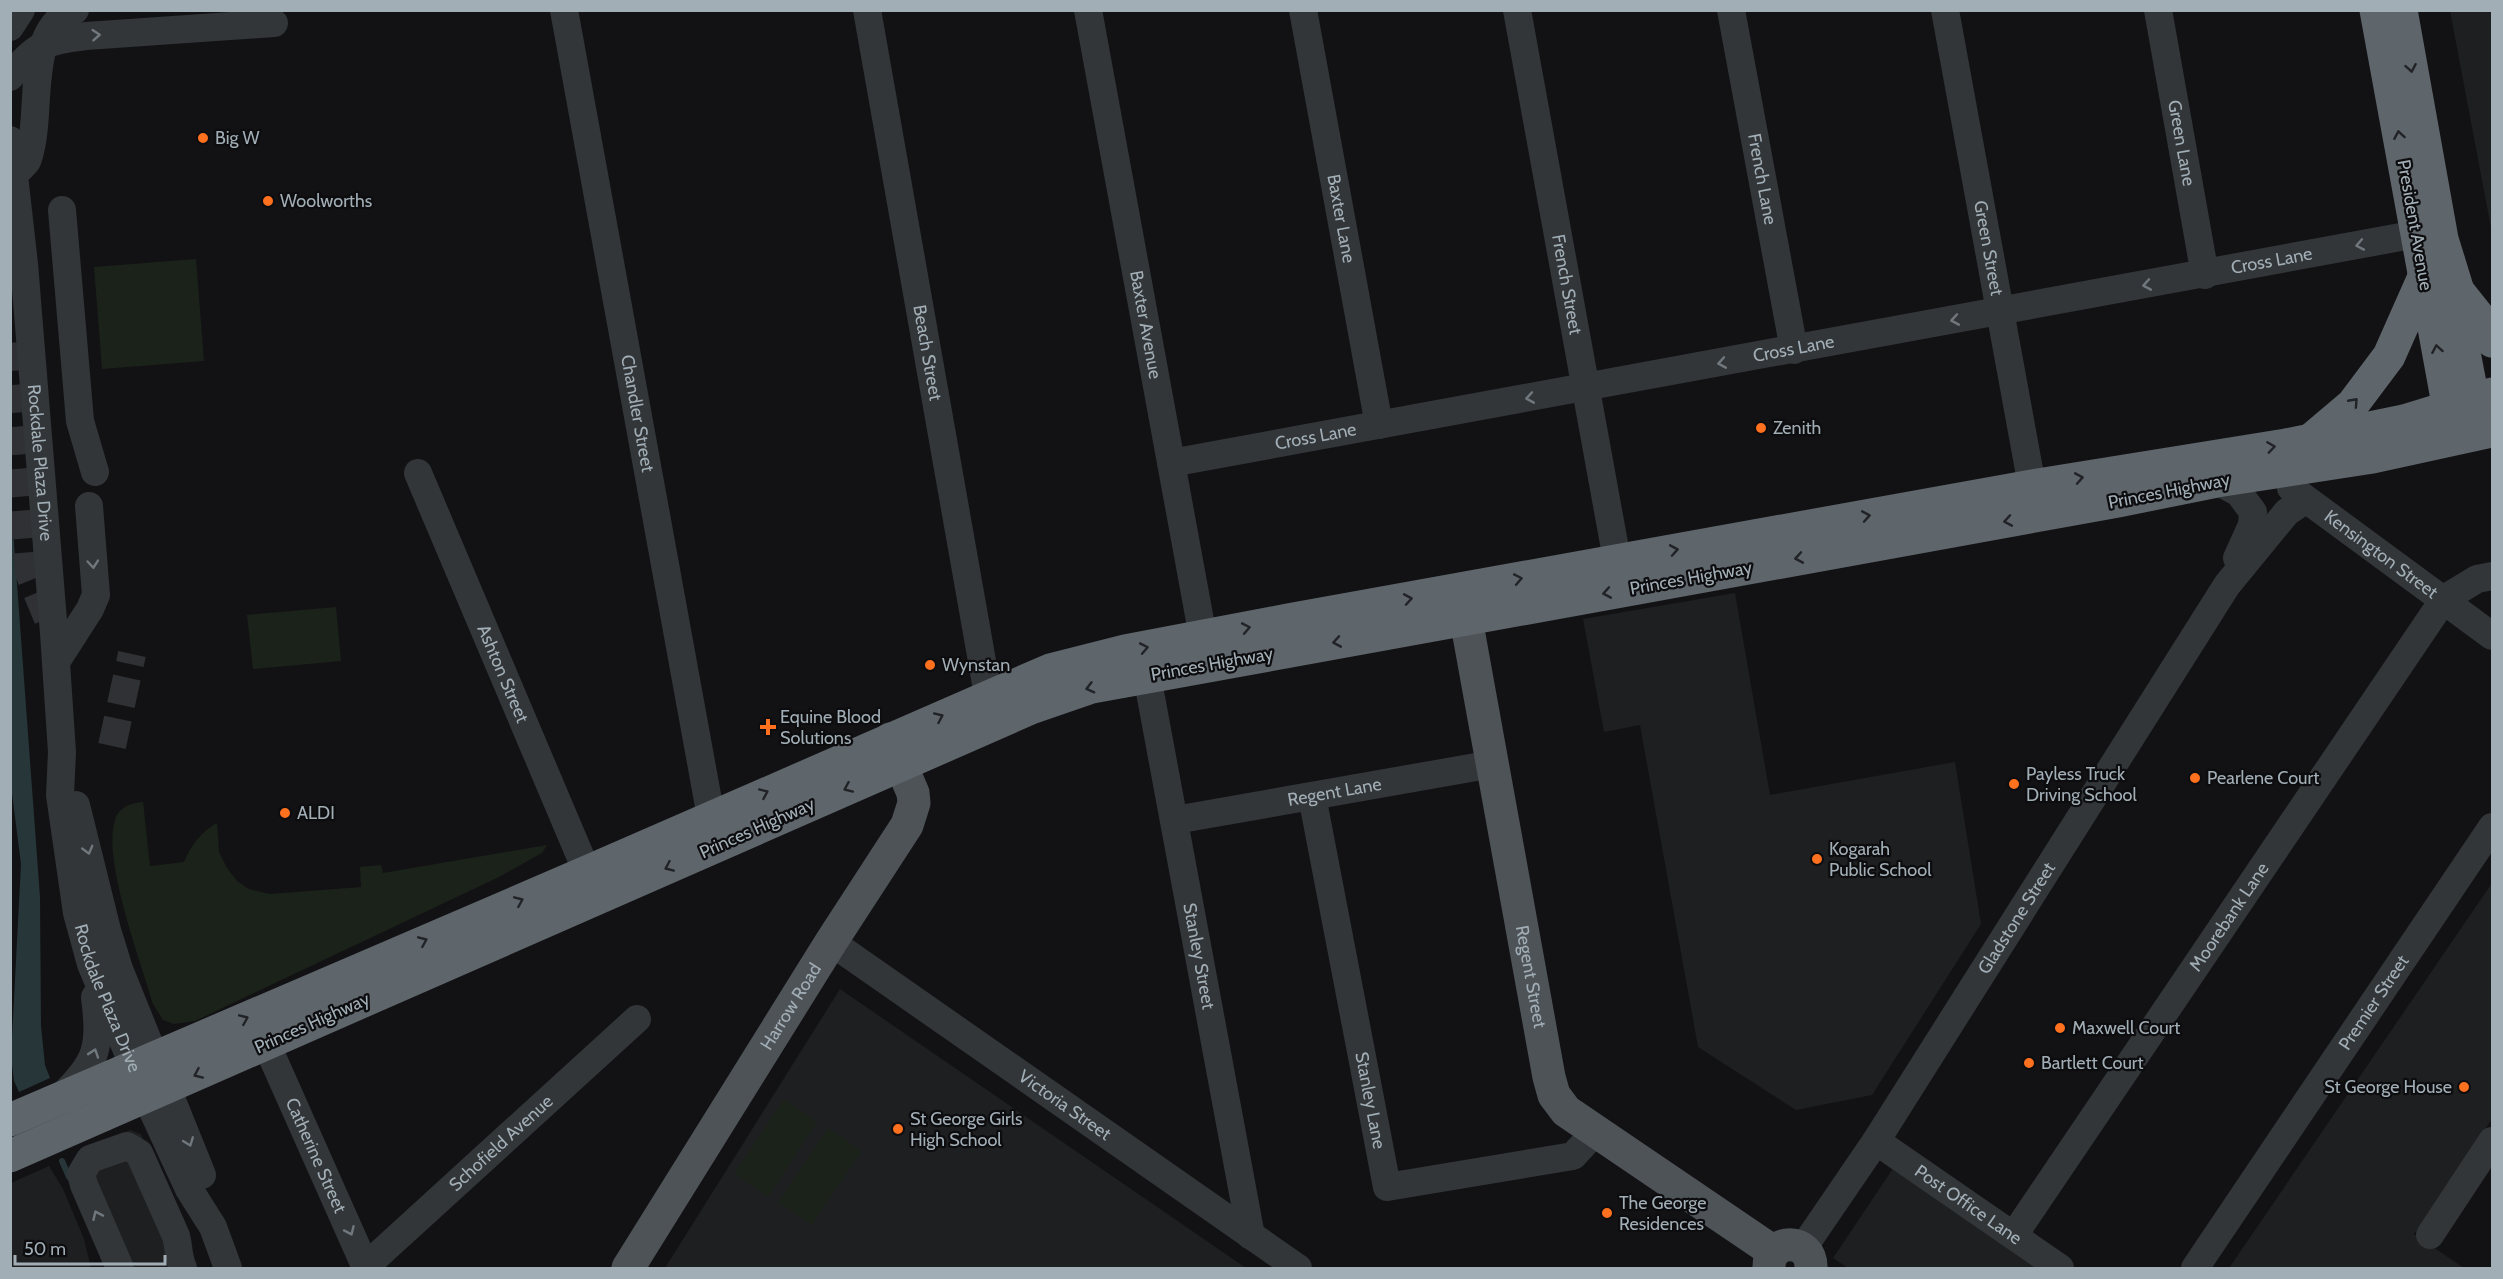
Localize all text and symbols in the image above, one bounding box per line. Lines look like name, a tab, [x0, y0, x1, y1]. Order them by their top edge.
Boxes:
one-way arrow	[91, 29, 101, 42]
one-way arrow	[2404, 63, 2417, 73]
street label: Green Lane	[2163, 98, 2200, 188]
place label: Big W	[215, 127, 260, 149]
marker: Big W	[196, 131, 210, 145]
one-way arrow	[2393, 131, 2406, 141]
street label: French Lane	[1743, 132, 1782, 227]
street label: President Avenue	[2393, 158, 2437, 292]
street label: Baxter Lane	[1322, 172, 1360, 265]
place label: Woolworths	[280, 190, 372, 212]
marker: Woolworths	[261, 194, 275, 208]
street label: Green Street	[1969, 199, 2008, 297]
street label: French Street	[1547, 233, 1587, 336]
one-way arrow	[2355, 238, 2365, 251]
street label: Cross Lane	[2229, 242, 2314, 279]
street label: Baxter Avenue	[1125, 269, 1166, 381]
one-way arrow	[2142, 278, 2152, 291]
street label: Beach Street	[908, 303, 947, 402]
one-way arrow	[1951, 313, 1961, 326]
street label: Cross Lane	[1751, 330, 1836, 367]
one-way arrow	[2431, 344, 2444, 354]
street label: Chandler Street	[616, 353, 659, 474]
one-way arrow	[1717, 356, 1727, 369]
street label: Rockdale Plaza Drive	[23, 383, 57, 542]
one-way arrow	[1526, 391, 1535, 403]
one-way arrow	[2347, 398, 2358, 408]
place label: Zenith	[1773, 417, 1821, 439]
street label: Cross Lane	[1273, 418, 1358, 455]
marker: Zenith	[1754, 421, 1768, 435]
one-way arrow	[2267, 441, 2276, 453]
street label: Princes Highway	[2106, 468, 2232, 514]
one-way arrow	[2074, 472, 2084, 485]
street label: Kensington Street	[2320, 505, 2442, 603]
one-way arrow	[1861, 510, 1871, 522]
one-way arrow	[2003, 514, 2013, 527]
one-way arrow	[1669, 544, 1679, 557]
one-way arrow	[1794, 552, 1803, 564]
street label: Princes Highway	[1628, 556, 1754, 600]
one-way arrow	[86, 560, 99, 569]
one-way arrow	[1513, 573, 1523, 586]
one-way arrow	[1602, 586, 1612, 599]
one-way arrow	[1403, 594, 1413, 606]
street label: Ashton Street	[473, 621, 534, 726]
one-way arrow	[1240, 622, 1250, 635]
one-way arrow	[1332, 635, 1342, 647]
one-way arrow	[1139, 642, 1149, 655]
street label: Princes Highway	[1149, 642, 1275, 686]
place label: Wynstan	[942, 654, 1010, 676]
marker: Wynstan	[923, 658, 937, 672]
one-way arrow	[1085, 681, 1096, 693]
place label: Equine Blood Solutions	[780, 706, 881, 749]
one-way arrow	[933, 712, 944, 724]
marker: Equine Blood Solutions	[761, 720, 775, 734]
place label: Payless Truck Driving School	[2026, 763, 2137, 806]
place label: Pearlene Court	[2207, 767, 2319, 789]
marker: Pearlene Court	[2188, 771, 2202, 785]
street label: Regent Lane	[1286, 773, 1383, 811]
marker: Payless Truck Driving School	[2007, 777, 2021, 791]
one-way arrow	[843, 781, 854, 793]
one-way arrow	[758, 788, 769, 800]
street label: Princes Highway	[696, 793, 818, 863]
place label: ALDI	[297, 802, 335, 824]
marker: ALDI	[278, 806, 292, 820]
place label: Kogarah Public School	[1829, 838, 1932, 881]
one-way arrow	[81, 844, 93, 855]
marker: Kogarah Public School	[1810, 852, 1824, 866]
street label: Gladstone Street	[1973, 858, 2060, 978]
street label: Moorebank Lane	[2184, 858, 2274, 976]
one-way arrow	[665, 859, 676, 871]
one-way arrow	[513, 896, 524, 908]
street label: Stanley Street	[1178, 901, 1220, 1011]
street label: Rockdale Plaza Drive	[70, 922, 146, 1075]
street label: Regent Street	[1511, 923, 1551, 1030]
one-way arrow	[417, 937, 428, 949]
street label: Premier Street	[2334, 951, 2414, 1054]
street label: Harrow Road	[755, 959, 826, 1054]
street label: Princes Highway	[251, 988, 373, 1058]
one-way arrow	[238, 1014, 249, 1026]
place label: Maxwell Court	[2072, 1017, 2180, 1039]
marker: Maxwell Court	[2053, 1021, 2067, 1035]
one-way arrow	[87, 1048, 100, 1059]
street label: Stanley Lane	[1350, 1050, 1390, 1151]
place label: Bartlett Court	[2041, 1052, 2144, 1074]
marker: Bartlett Court	[2022, 1056, 2036, 1070]
street label: Victoria Street	[1014, 1065, 1115, 1145]
one-way arrow	[193, 1067, 204, 1079]
place label: St George House	[2324, 1076, 2452, 1098]
marker: St George House	[2457, 1080, 2471, 1094]
street label: Schofield Avenue	[445, 1090, 557, 1196]
street label: Catherine Street	[281, 1094, 351, 1216]
place label: St George Girls High School	[910, 1108, 1022, 1151]
marker: St George Girls High School	[891, 1122, 905, 1136]
one-way arrow	[182, 1135, 194, 1146]
street label: Post Office Lane	[1910, 1160, 2026, 1249]
place label: The George Residences	[1619, 1192, 1706, 1235]
marker: The George Residences	[1600, 1206, 1614, 1220]
one-way arrow	[92, 1210, 104, 1221]
one-way arrow	[342, 1225, 354, 1236]
scale bar	[15, 1228, 165, 1266]
text: 50 m	[24, 1238, 66, 1260]

